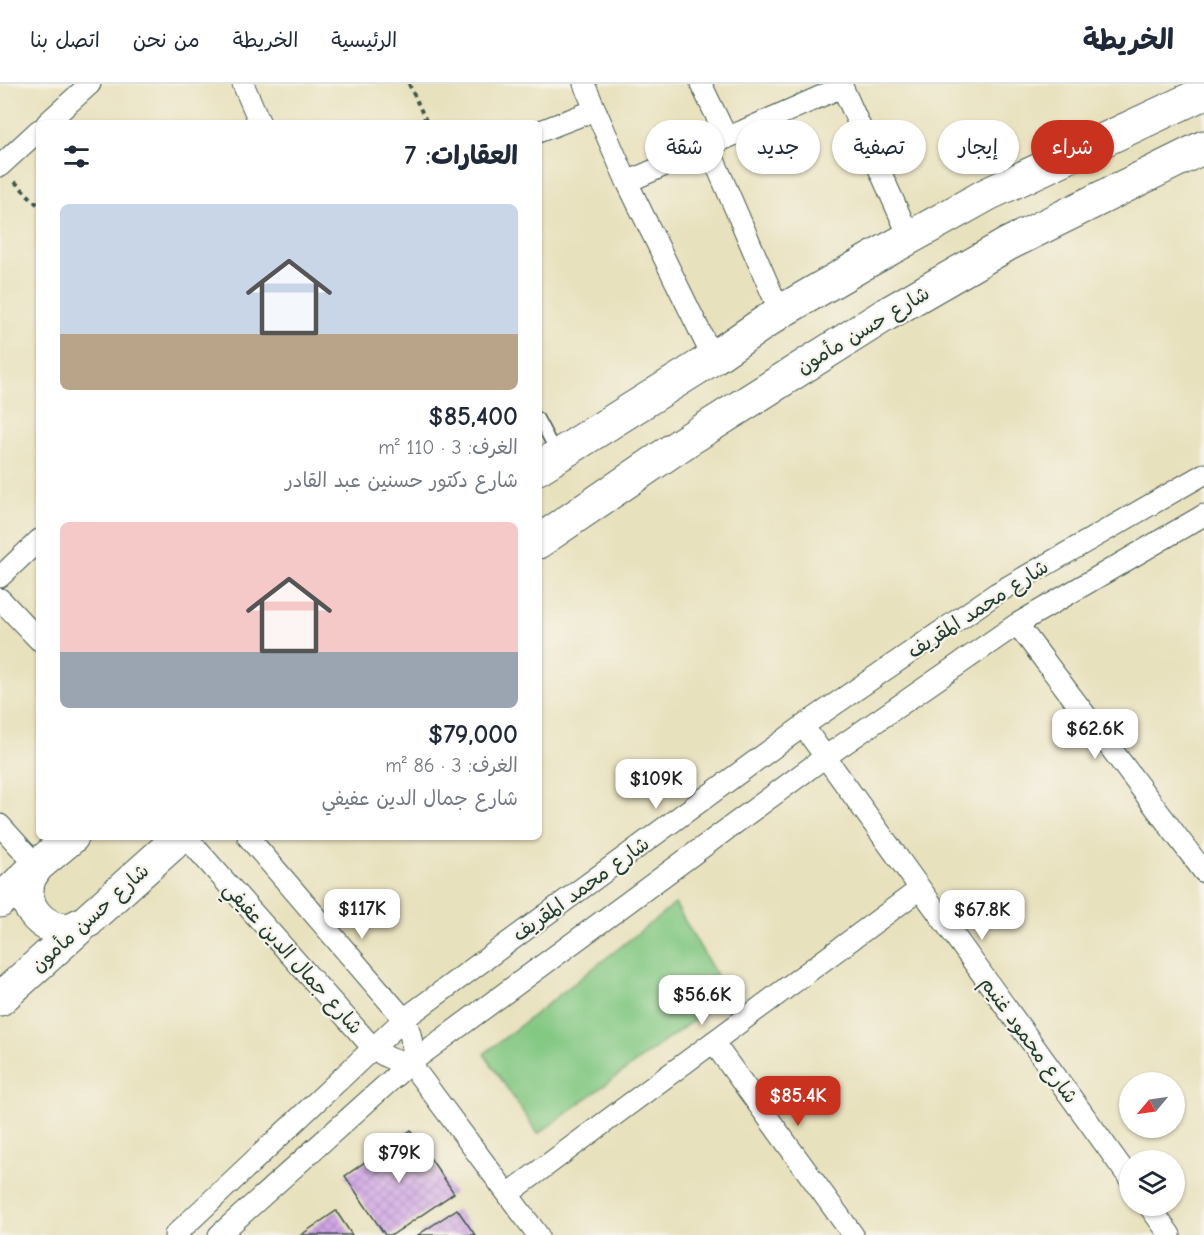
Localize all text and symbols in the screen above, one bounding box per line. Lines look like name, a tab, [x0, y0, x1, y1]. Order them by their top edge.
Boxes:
text: الخريطة	[1083, 24, 1174, 56]
text: اتصل بنا	[30, 28, 100, 52]
text: من نحن	[133, 28, 200, 52]
text: الخريطة	[233, 28, 298, 52]
text: الرئيسية	[331, 28, 397, 52]
chip: شقة	[645, 120, 724, 174]
chip: جديد	[736, 120, 820, 174]
chip: تصفية	[832, 120, 926, 174]
chip: إيجار	[938, 120, 1019, 174]
chip: شراء	[1031, 120, 1114, 174]
icon: filters	[60, 140, 93, 173]
text: العقارات: 7	[405, 141, 518, 171]
icon: home	[235, 243, 343, 351]
street label: شارع حسن مأمون	[792, 281, 935, 380]
text: $85,400	[428, 402, 518, 432]
text: الغرف: 3 · 110 m²	[378, 436, 518, 459]
text: شارع دكتور حسنين عبد القادر	[285, 469, 518, 492]
street label: شارع محمد المقريف	[903, 555, 1054, 665]
icon: home	[235, 561, 343, 669]
pin: $62.6K	[1046, 709, 1144, 760]
text: $62.6K	[1066, 717, 1124, 740]
text: $79,000	[428, 720, 518, 750]
text: الغرف: 3 · 86 m²	[385, 754, 518, 777]
pin: $109K	[614, 759, 698, 810]
text: $109K	[629, 767, 683, 790]
text: شارع جمال الدين عفيفي	[321, 787, 518, 810]
street label: شارع محمد المقريف	[508, 832, 655, 948]
street label: شارع حسن مأمون	[26, 859, 155, 978]
street label: شارع جمال الدين عفيفي	[214, 877, 367, 1043]
pin: $117K	[320, 889, 404, 940]
pin: $67.8K	[933, 890, 1031, 941]
text: $117K	[338, 897, 386, 920]
text: $67.8K	[954, 898, 1010, 921]
street label: شارع محمود غنيم	[973, 972, 1083, 1110]
pin: $56.6K	[653, 975, 751, 1026]
text: $56.6K	[673, 983, 731, 1006]
north arrow	[1119, 1072, 1185, 1138]
map controls	[1119, 1072, 1185, 1216]
pin: $85.4K	[749, 1076, 847, 1127]
text: $85.4K	[769, 1084, 827, 1107]
pin: $79K	[363, 1133, 435, 1184]
text: $79K	[378, 1141, 420, 1164]
button: layers	[1119, 1150, 1185, 1216]

